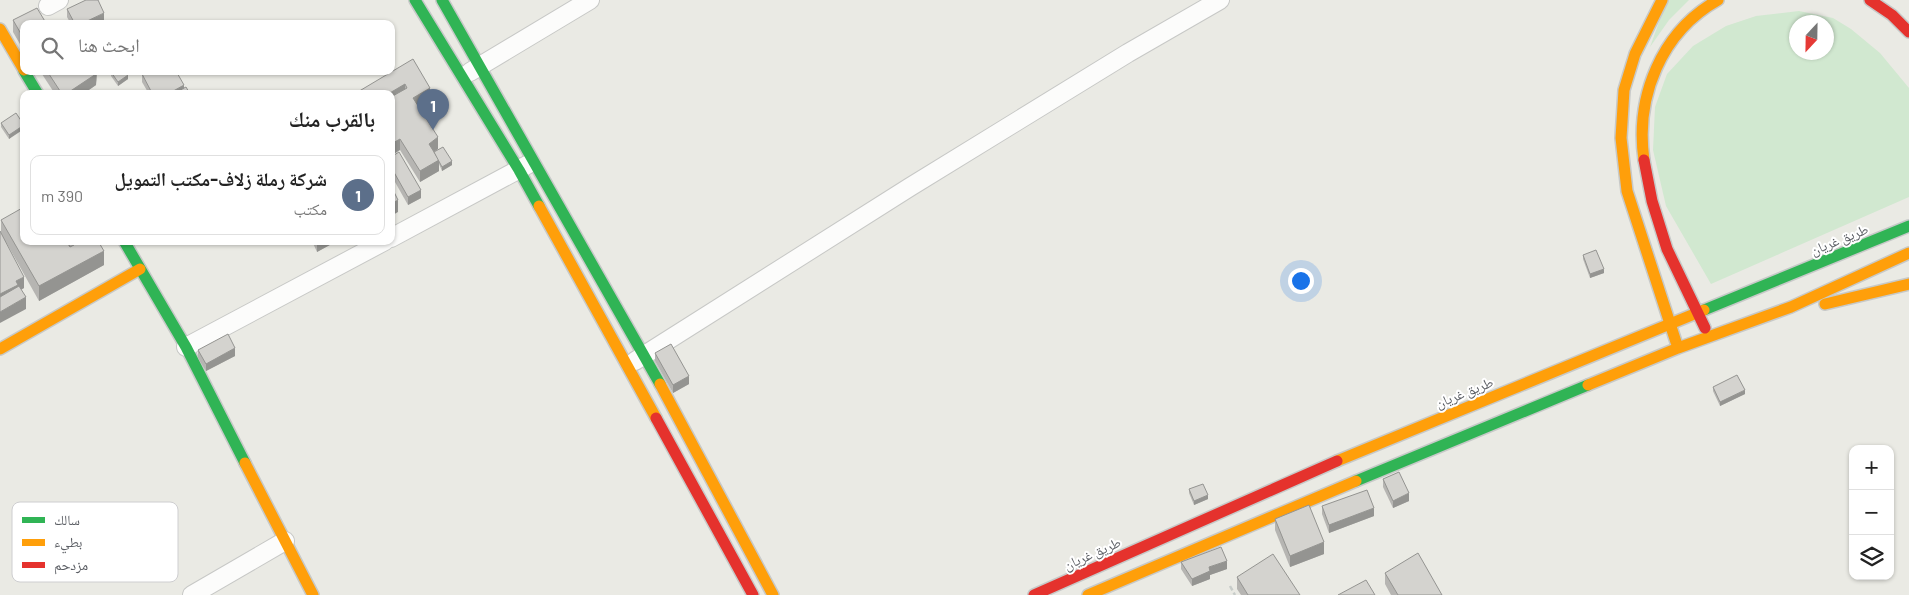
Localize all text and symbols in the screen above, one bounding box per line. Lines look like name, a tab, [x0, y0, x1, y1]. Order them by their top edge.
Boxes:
north arrow	[1789, 15, 1834, 60]
search box	[20, 20, 395, 75]
text: ابحث هنا	[78, 33, 140, 56]
icon: search	[38, 34, 66, 62]
pin: 1	[417, 89, 449, 130]
text: بالقرب منك	[289, 106, 375, 131]
text: شركة رملة زلاف-مكتب التمويل	[115, 167, 327, 190]
text: 390 m	[41, 186, 83, 205]
text: 1	[355, 186, 361, 205]
text: مكتب	[294, 199, 327, 218]
street label: طريق غريان	[1808, 220, 1871, 260]
your location	[1288, 268, 1314, 294]
street label: طريق غريان	[1433, 373, 1496, 413]
map controls	[1849, 445, 1894, 580]
button: +	[1849, 445, 1894, 490]
button: −	[1849, 490, 1894, 535]
legend	[12, 502, 178, 582]
text: سالك	[54, 511, 80, 528]
text: بطيء	[54, 533, 83, 554]
street label: طريق غريان	[1061, 533, 1124, 575]
button: layers	[1849, 535, 1894, 580]
text: مزدحم	[54, 556, 88, 575]

